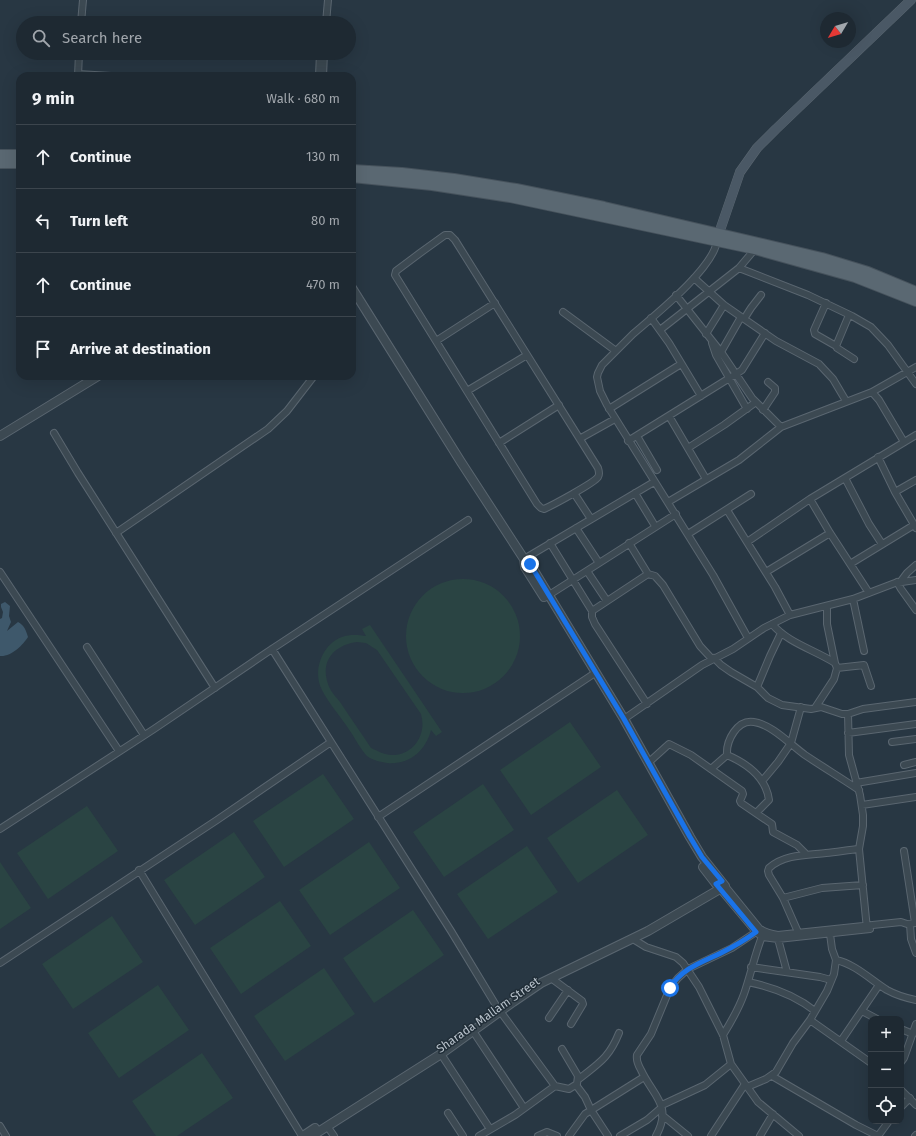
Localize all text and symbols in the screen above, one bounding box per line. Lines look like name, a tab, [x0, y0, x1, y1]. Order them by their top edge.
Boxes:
north arrow	[820, 12, 856, 48]
search box	[16, 16, 356, 60]
icon: search	[30, 27, 52, 49]
text: Search here	[62, 29, 142, 47]
text: 9 min	[32, 88, 75, 109]
text: Walk · 680 m	[266, 91, 340, 106]
icon: ahead	[32, 146, 54, 168]
text: Continue	[70, 148, 131, 166]
text: 130 m	[306, 149, 340, 164]
icon: left	[32, 210, 54, 232]
text: Turn left	[70, 212, 128, 230]
text: 80 m	[311, 213, 340, 228]
icon: ahead	[32, 274, 54, 296]
text: Continue	[70, 276, 131, 294]
text: 470 m	[306, 277, 340, 292]
icon: arrive	[32, 338, 54, 360]
text: Arrive at destination	[70, 340, 211, 358]
route end	[521, 555, 539, 573]
street label: Sharada Mallam Street	[434, 974, 543, 1056]
route start	[661, 979, 679, 997]
map controls	[868, 1016, 904, 1124]
button: +	[868, 1016, 904, 1052]
button: −	[868, 1052, 904, 1088]
button: locate	[868, 1088, 904, 1124]

